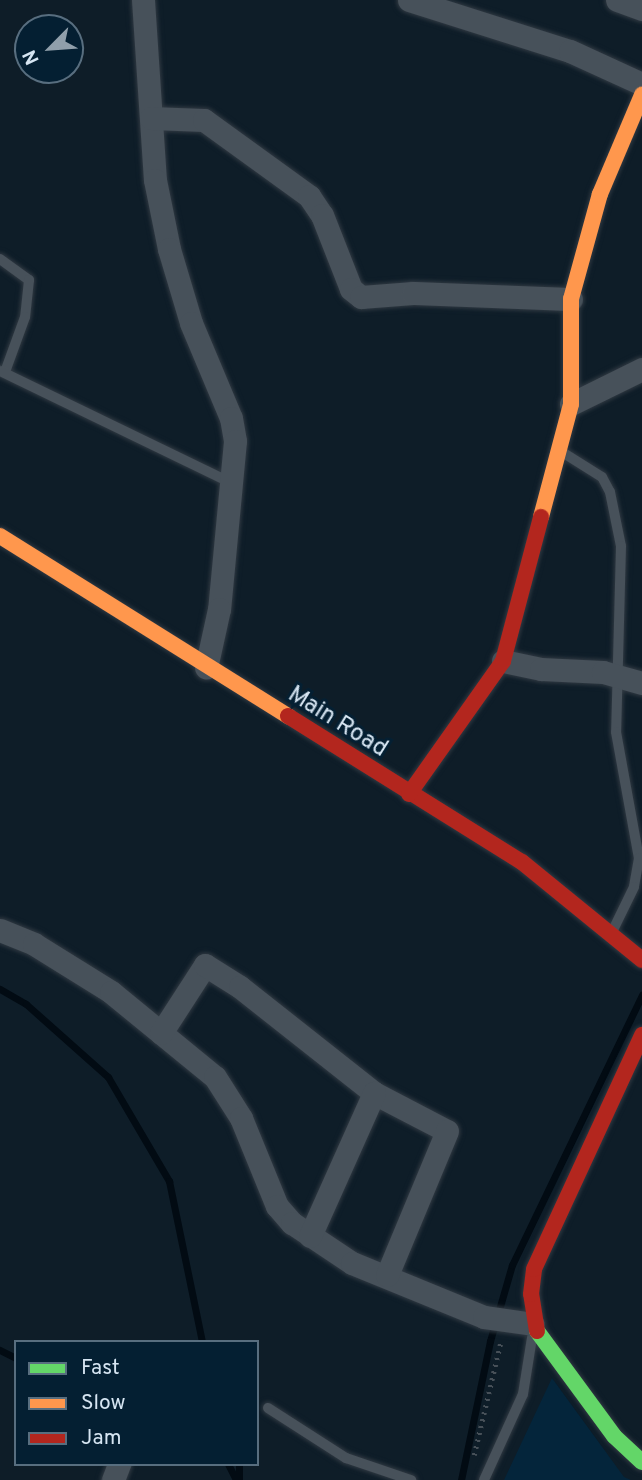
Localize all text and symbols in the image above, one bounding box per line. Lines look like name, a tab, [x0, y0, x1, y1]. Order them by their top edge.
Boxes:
north arrow	[14, 14, 84, 84]
text: N	[18, 46, 46, 68]
street label: Main Road	[282, 681, 392, 765]
legend	[14, 1340, 259, 1466]
text: Fast	[81, 1355, 120, 1382]
text: Slow	[81, 1390, 126, 1417]
text: Jam	[81, 1425, 122, 1452]

